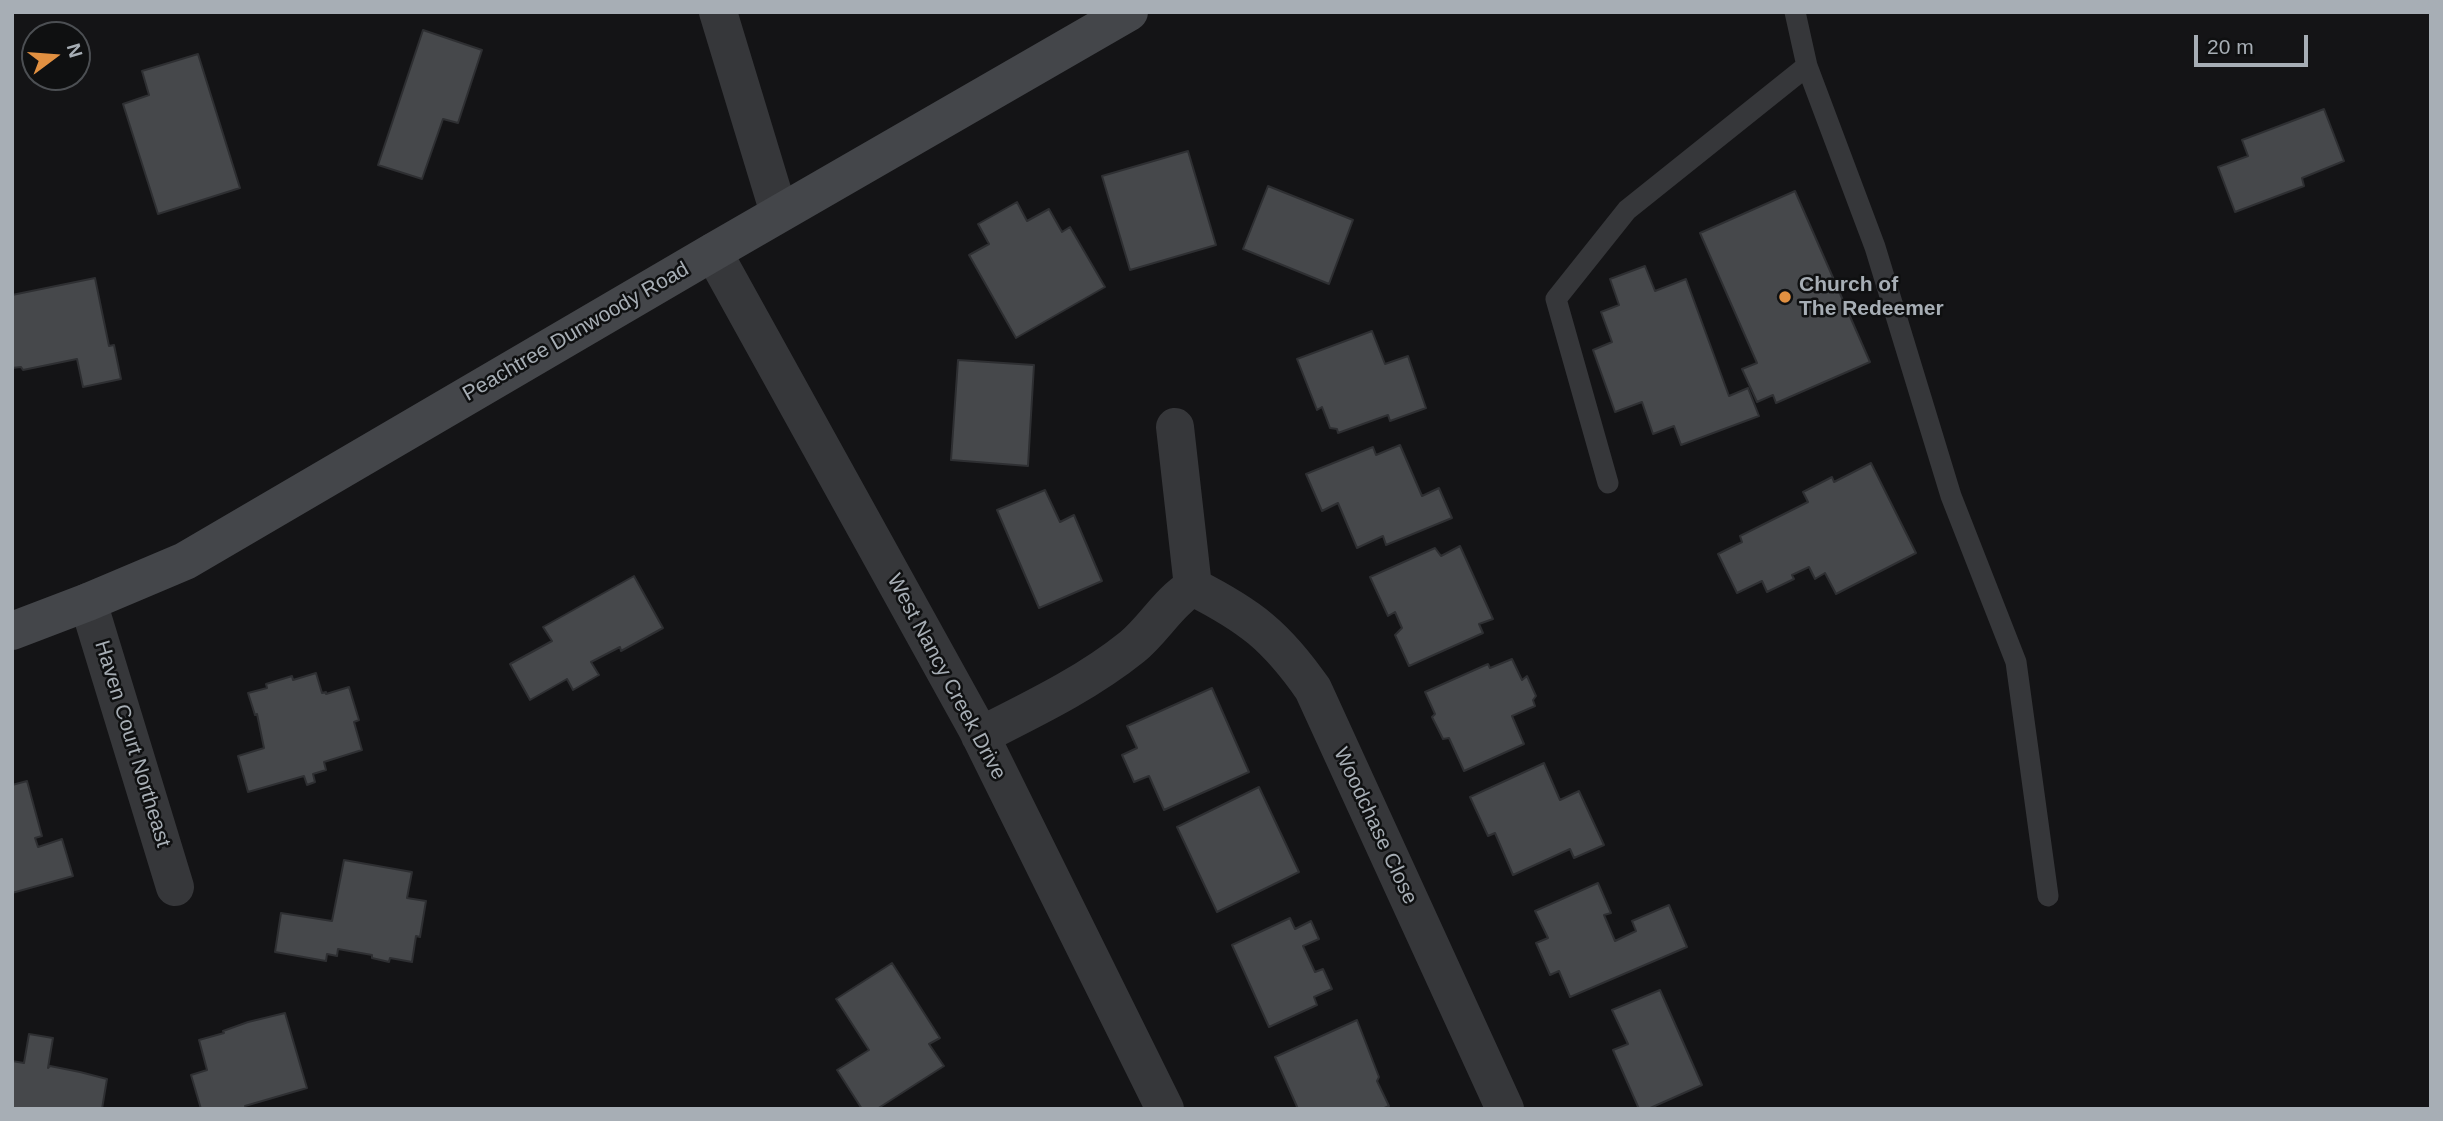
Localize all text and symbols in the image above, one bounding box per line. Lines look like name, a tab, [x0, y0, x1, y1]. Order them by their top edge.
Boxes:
north arrow	[21, 21, 91, 91]
scale bar	[2198, 21, 2312, 65]
text: 20 m	[2207, 35, 2254, 58]
text: N	[63, 41, 87, 60]
street label: Peachtree Dunwoody Road	[458, 257, 694, 407]
place label: Church of The Redeemer	[1799, 272, 1944, 322]
marker: Church of The Redeemer	[1777, 289, 1793, 305]
street label: West Nancy Creek Drive	[881, 570, 1011, 784]
street label: Haven Court Northeast	[89, 638, 175, 850]
street label: Woodchase Close	[1328, 744, 1422, 908]

